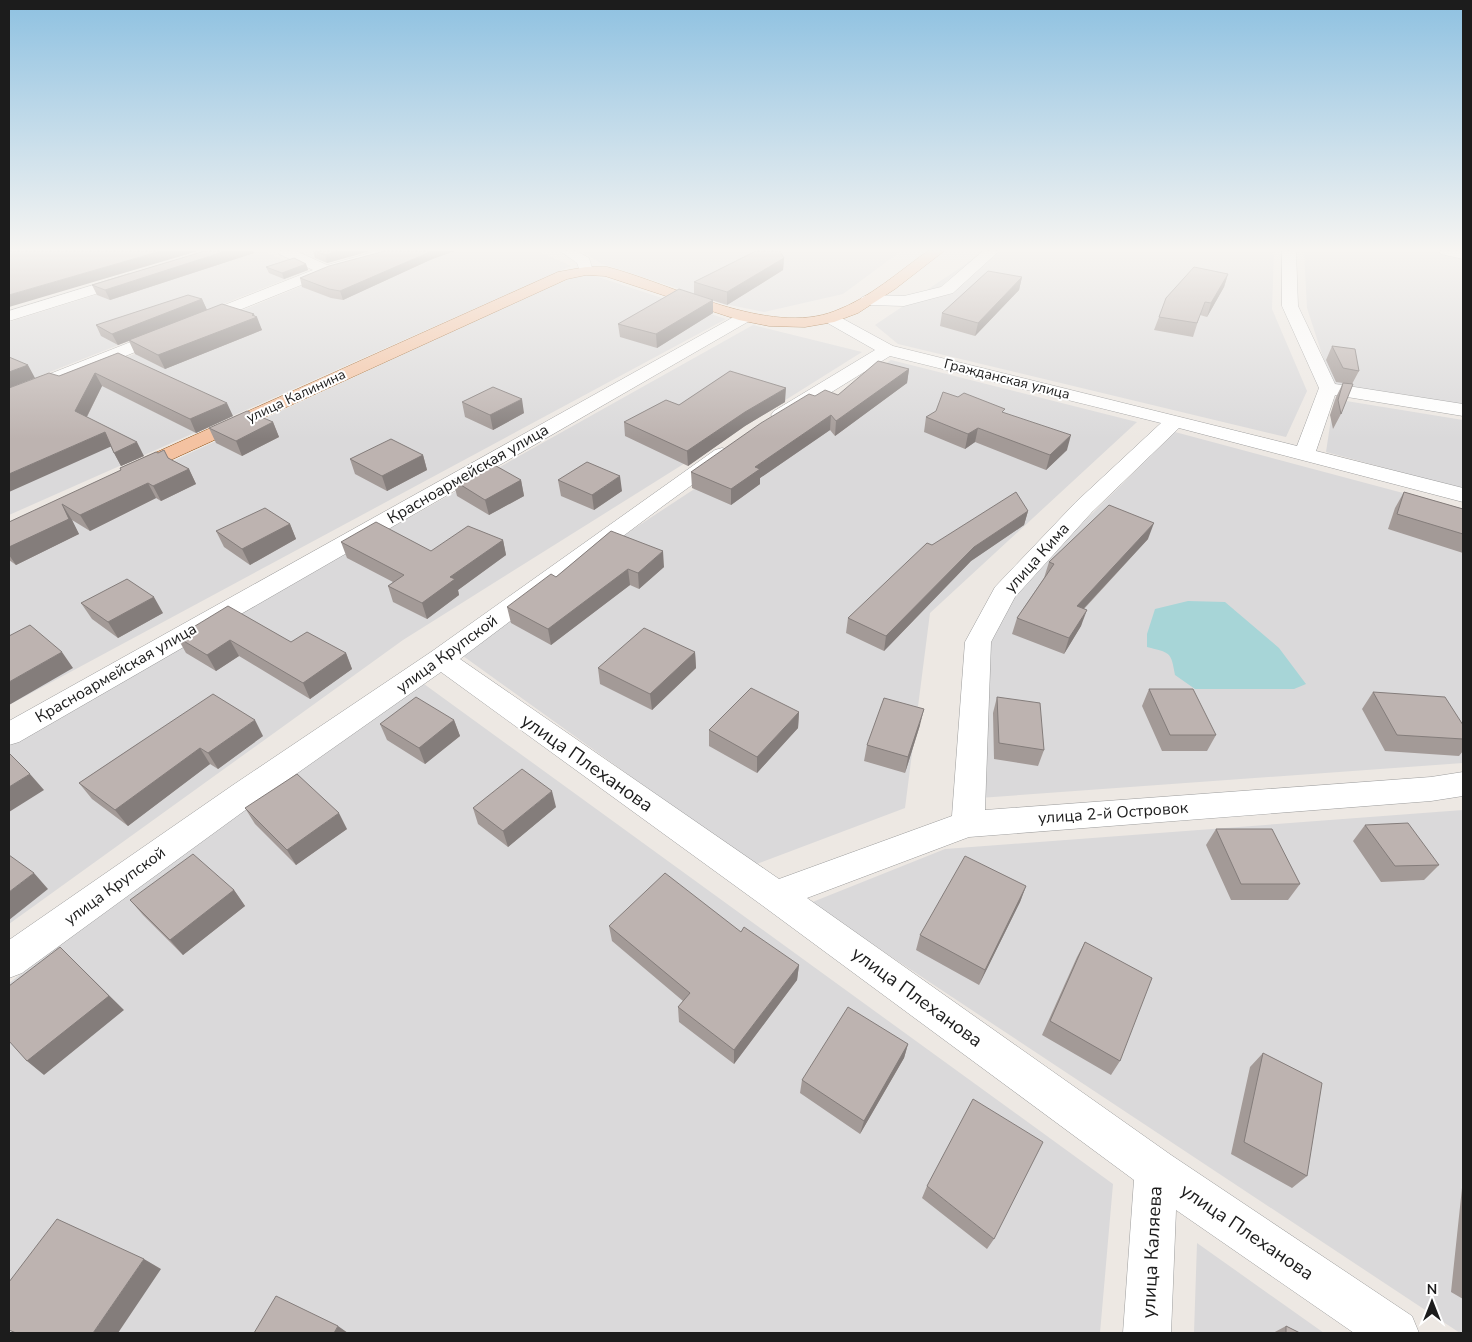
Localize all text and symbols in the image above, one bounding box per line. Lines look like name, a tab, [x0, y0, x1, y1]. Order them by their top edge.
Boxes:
street label: Гражданская улица	[942, 354, 1072, 404]
street label: улица Калинина	[243, 365, 349, 427]
street label: Красноармейская улица	[383, 419, 553, 529]
street label: улица Кима	[1000, 518, 1074, 598]
street label: улица Крупской	[392, 610, 502, 698]
street label: Красноармейская улица	[31, 618, 201, 728]
street label: улица Плеханова	[516, 708, 658, 818]
street label: улица 2-й Островок	[1037, 797, 1189, 829]
street label: улица Крупской	[60, 842, 170, 930]
street label: улица Плеханова	[846, 941, 988, 1053]
street label: улица Плеханова	[1175, 1178, 1319, 1286]
street label: улица Каляева	[1136, 1185, 1168, 1319]
north arrow	[1407, 1277, 1457, 1327]
text: N	[1427, 1280, 1437, 1299]

